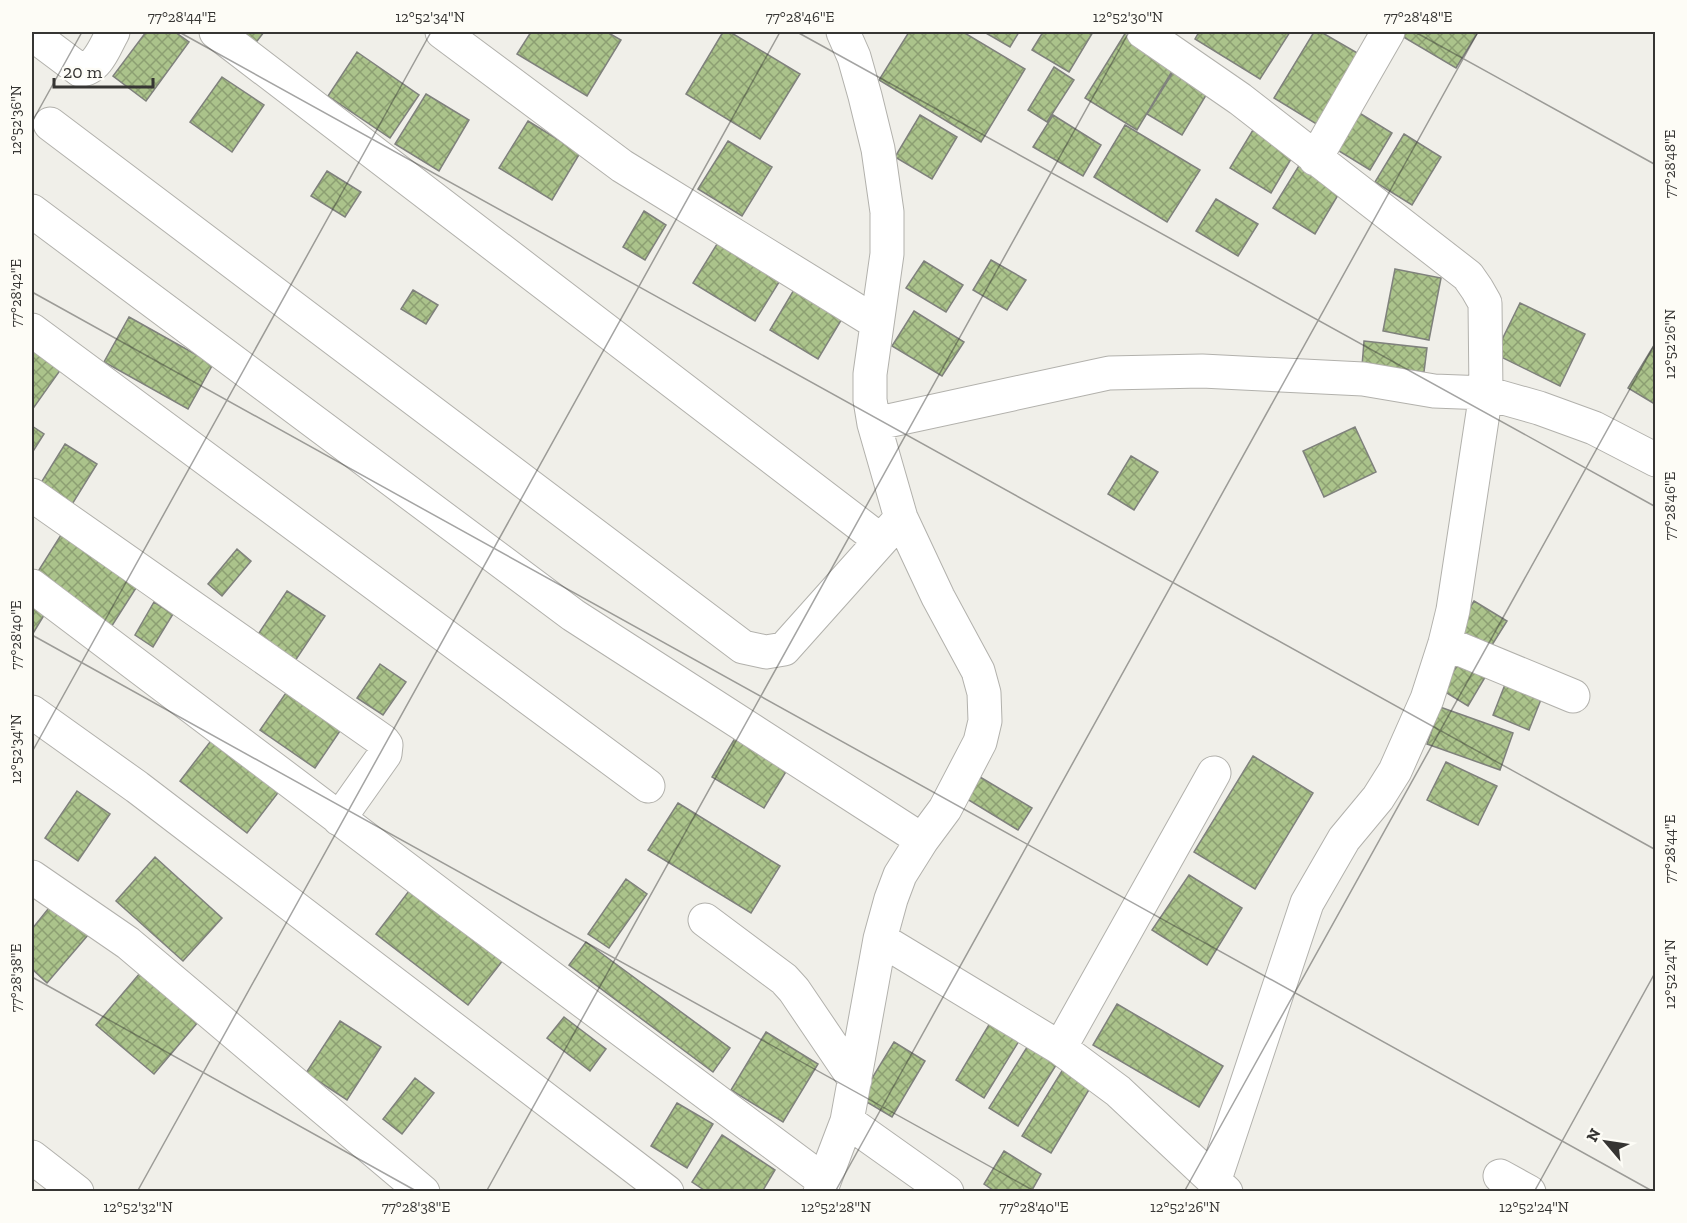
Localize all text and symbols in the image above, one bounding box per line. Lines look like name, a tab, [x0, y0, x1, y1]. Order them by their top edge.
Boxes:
text: 77°28'44"E	[148, 8, 216, 26]
text: 12°52'34"N	[395, 8, 465, 26]
text: 77°28'46"E	[766, 8, 834, 26]
text: 12°52'30"N	[1093, 8, 1163, 26]
text: 77°28'48"E	[1384, 8, 1453, 26]
scale bar	[54, 51, 153, 89]
text: 20 m	[63, 61, 103, 83]
text: 12°52'36"N	[7, 85, 25, 155]
text: 77°28'48"E	[1661, 129, 1679, 198]
text: 77°28'42"E	[7, 259, 25, 327]
text: 12°52'26"N	[1661, 309, 1679, 379]
text: 77°28'46"E	[1661, 472, 1679, 540]
text: 77°28'40"E	[7, 600, 25, 670]
text: 12°52'34"N	[7, 714, 25, 784]
text: 77°28'44"E	[1661, 815, 1679, 883]
text: 12°52'24"N	[1661, 939, 1679, 1009]
text: 77°28'38"E	[7, 944, 25, 1012]
north arrow	[1576, 1112, 1636, 1172]
text: N	[1582, 1125, 1605, 1145]
text: 12°52'32"N	[103, 1198, 173, 1216]
text: 77°28'38"E	[382, 1198, 450, 1216]
text: 12°52'28"N	[801, 1198, 871, 1216]
text: 77°28'40"E	[999, 1198, 1069, 1216]
text: 12°52'26"N	[1150, 1198, 1220, 1216]
text: 12°52'24"N	[1499, 1198, 1569, 1216]

